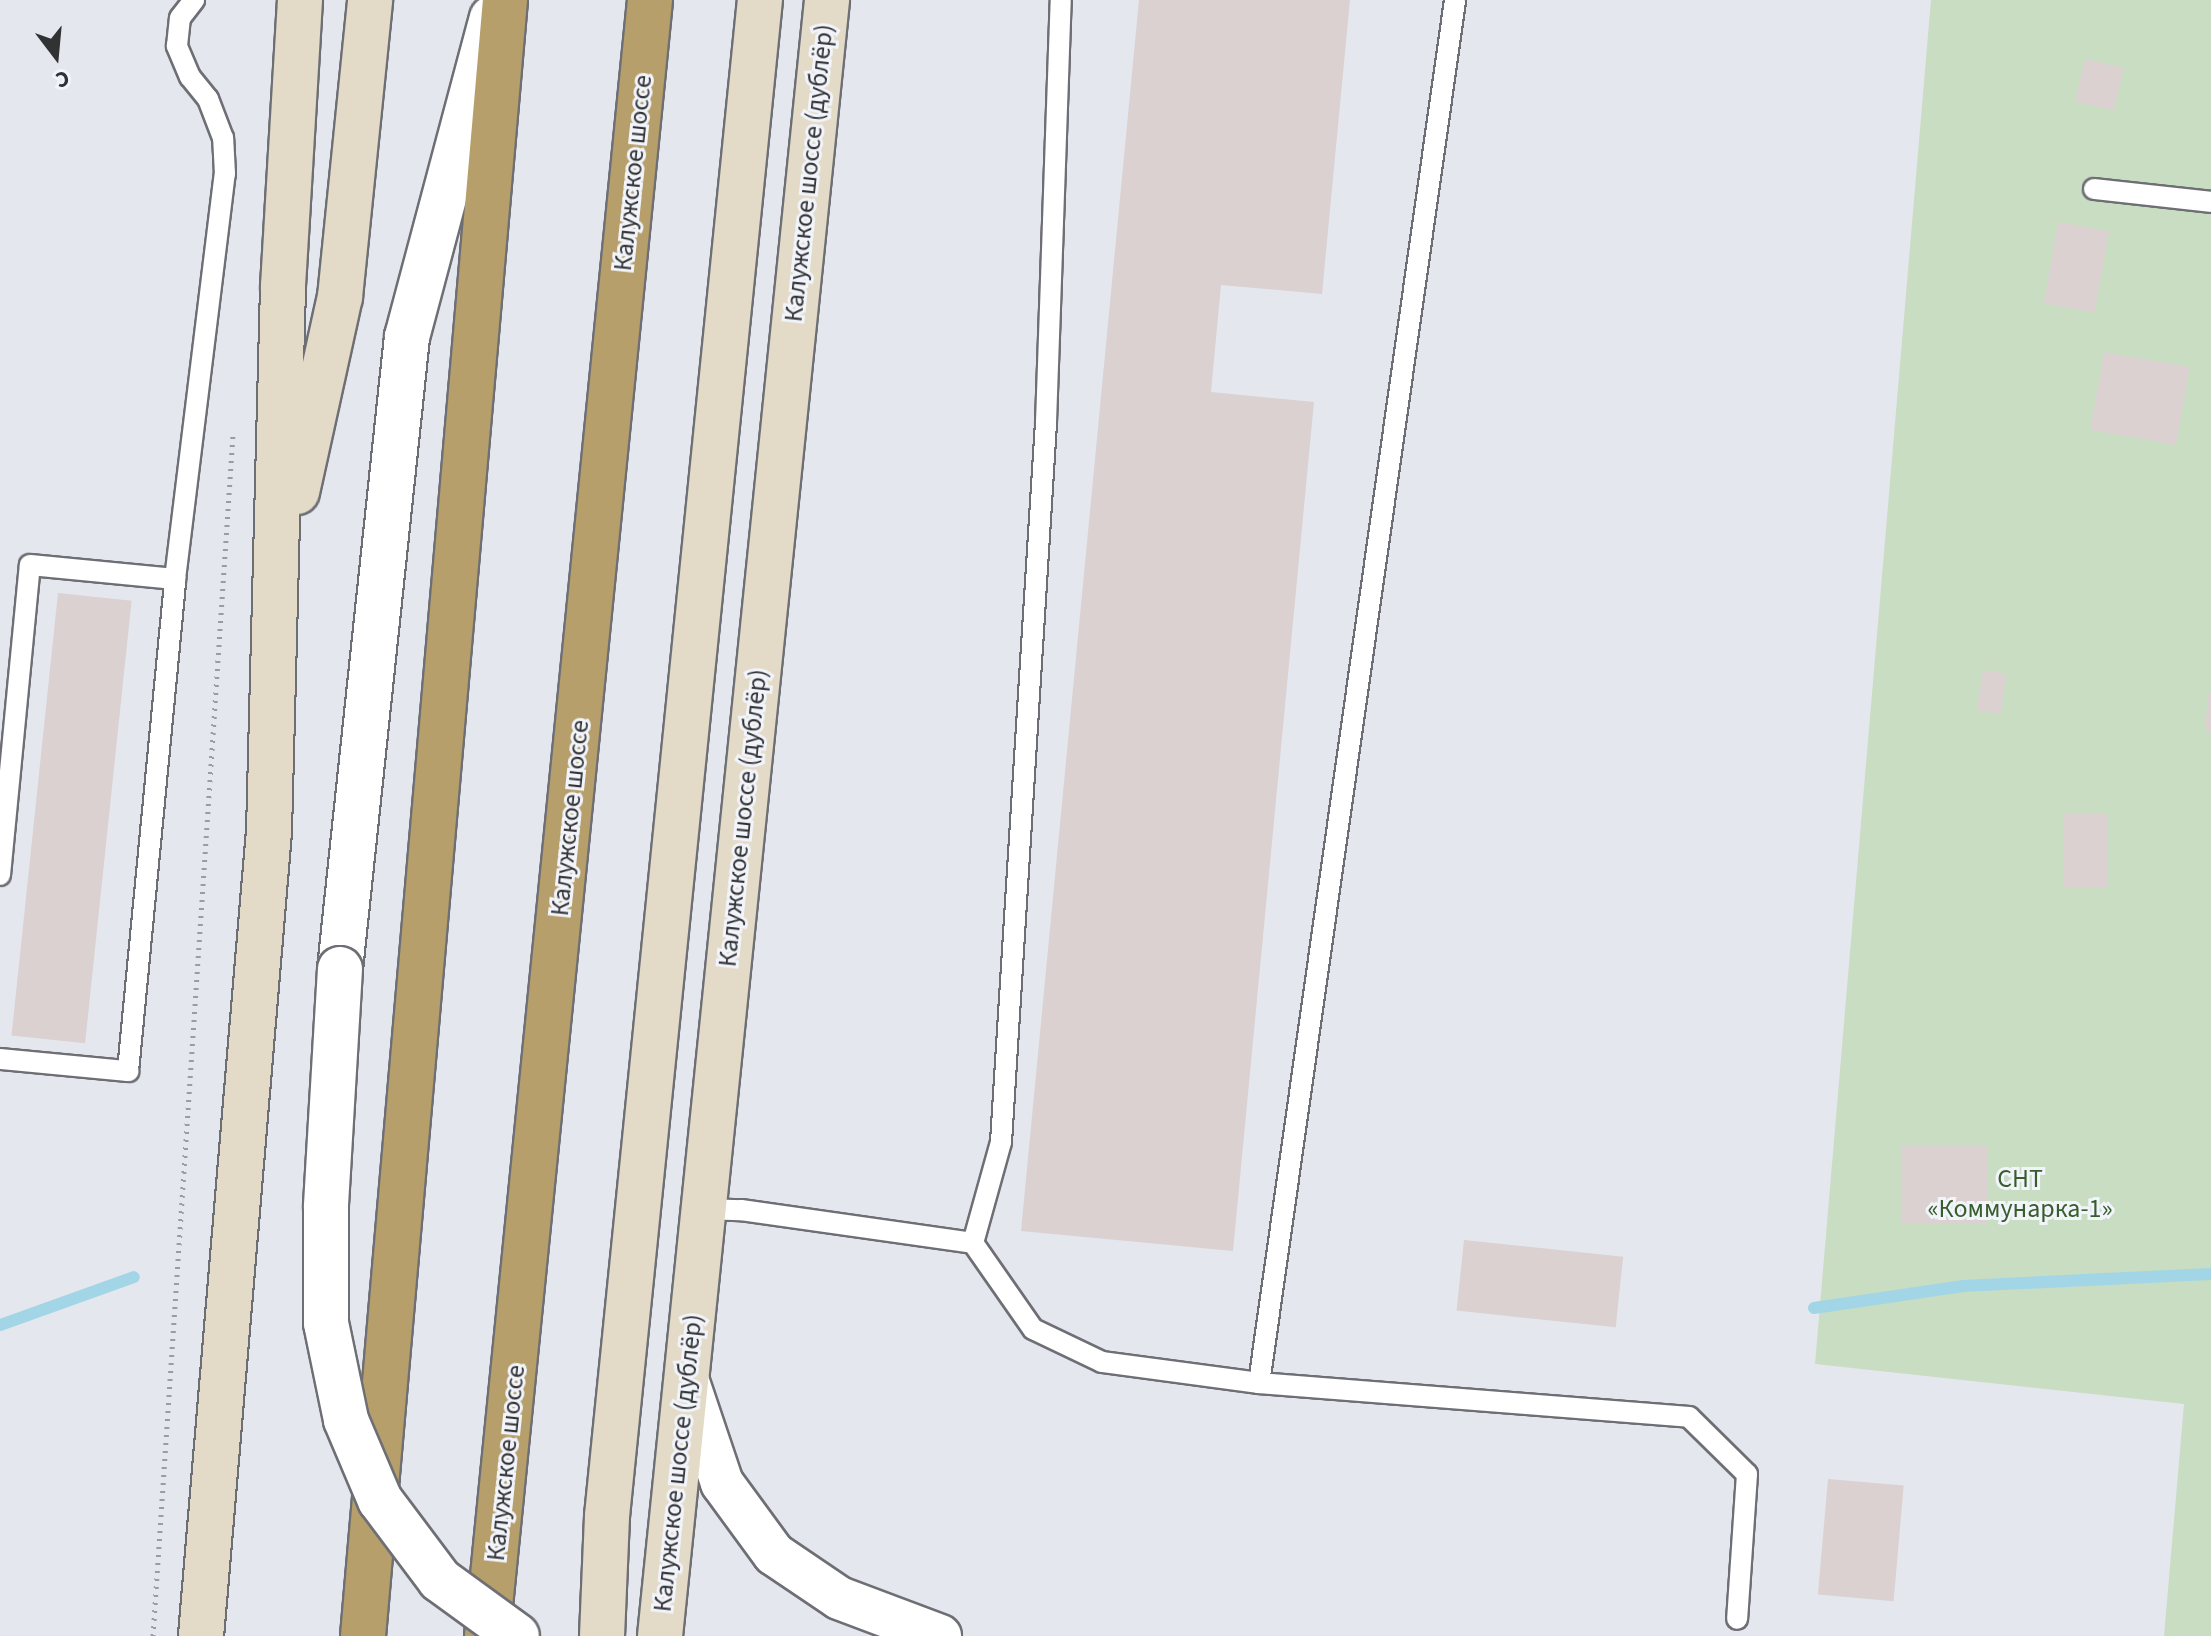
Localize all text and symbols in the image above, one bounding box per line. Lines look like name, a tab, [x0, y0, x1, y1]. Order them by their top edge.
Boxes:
north arrow	[16, 16, 96, 96]
street label: Калужское шоссе (дублёр)	[778, 23, 840, 323]
text: С	[52, 62, 73, 96]
street label: Калужское шоссе	[607, 74, 659, 272]
street label: Калужское шоссе (дублёр)	[712, 668, 774, 968]
street label: Калужское шоссе	[544, 719, 596, 917]
park label: СНТ «Коммунарка-1»	[1927, 1163, 2113, 1224]
street label: Калужское шоссе (дублёр)	[647, 1313, 709, 1613]
street label: Калужское шоссе	[480, 1364, 532, 1562]

